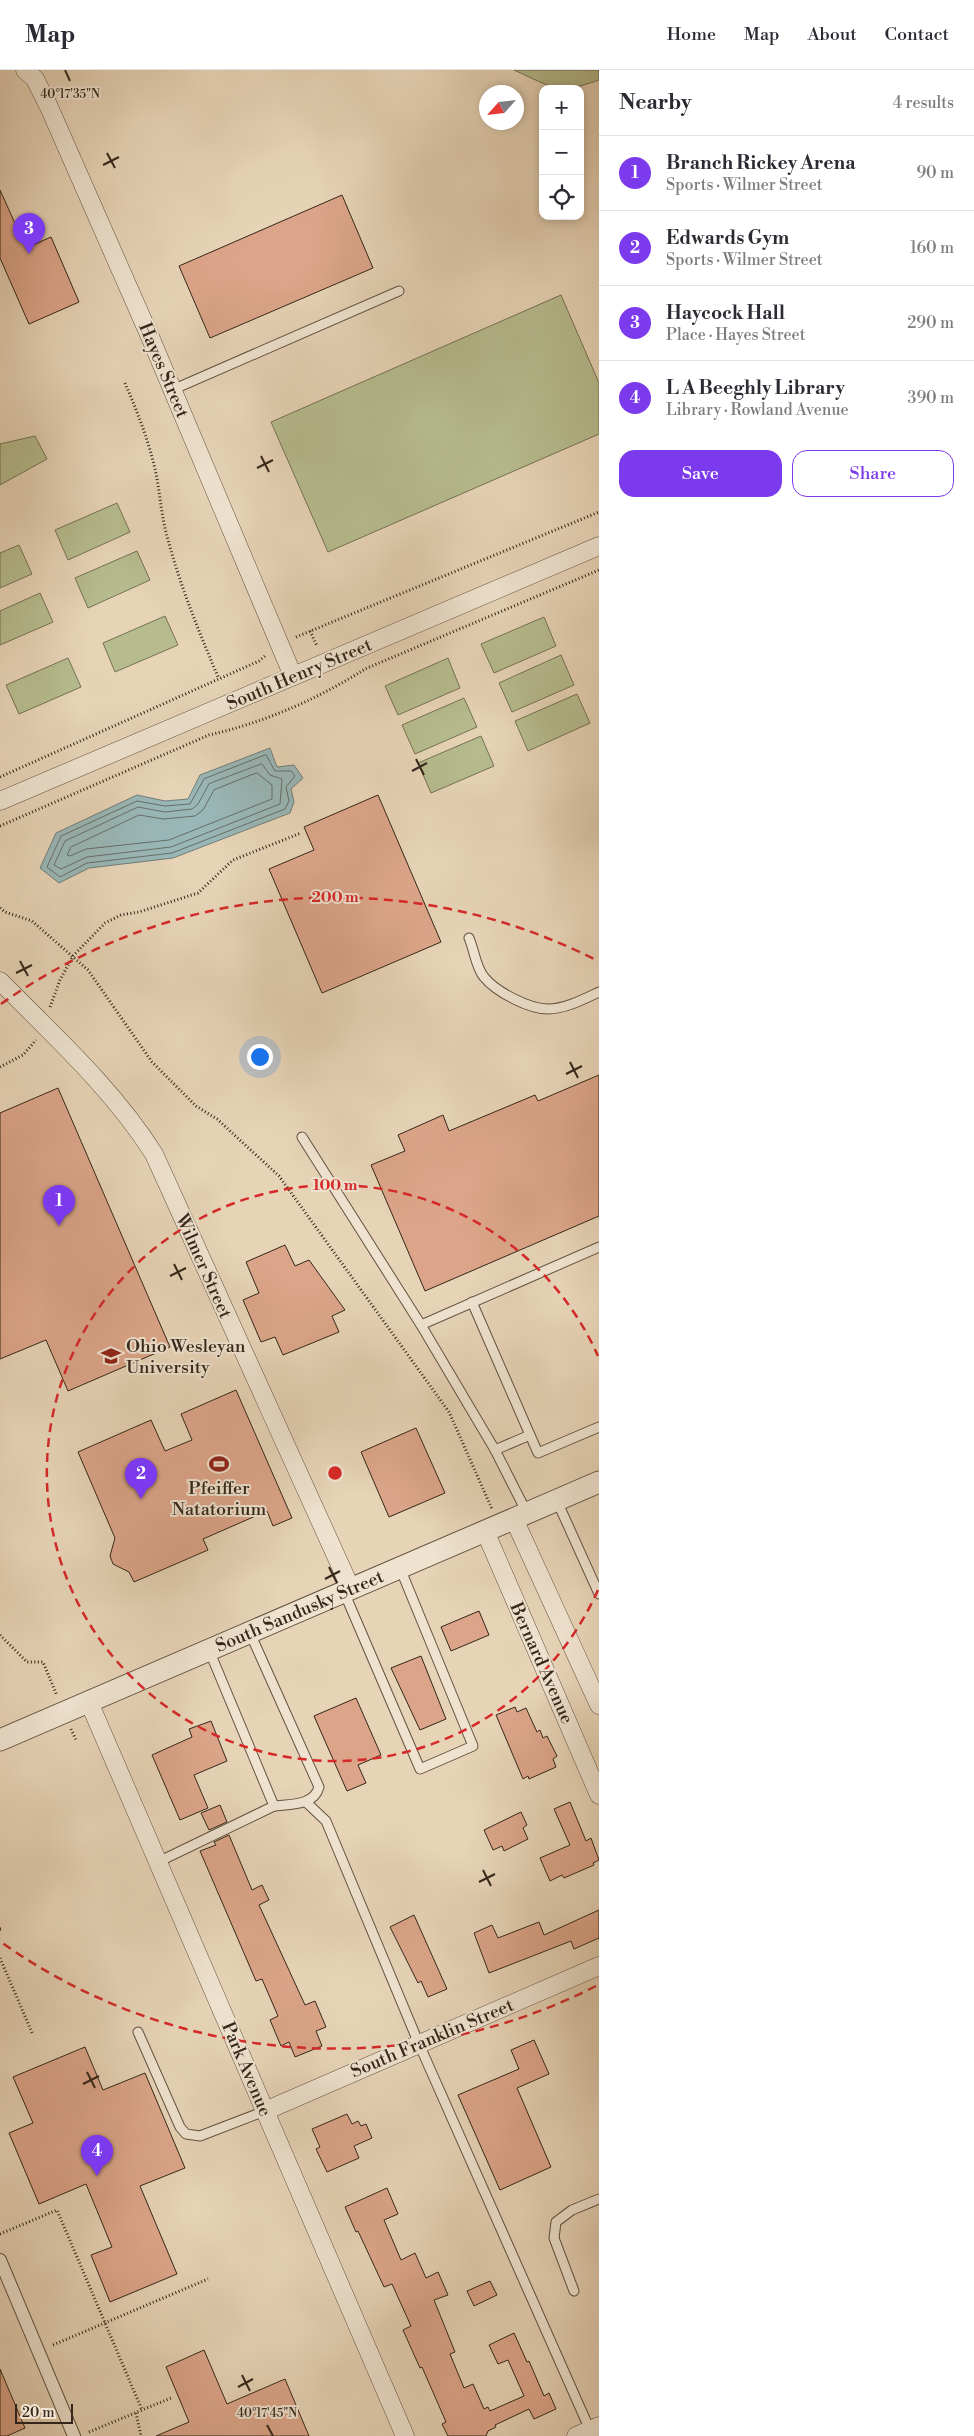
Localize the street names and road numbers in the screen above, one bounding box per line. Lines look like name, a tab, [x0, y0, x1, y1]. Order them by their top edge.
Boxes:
street label: Hayes Street	[133, 319, 194, 422]
street label: South Henry Street	[223, 633, 376, 715]
street label: Wilmer Street	[170, 1209, 237, 1323]
street label: South Sandusky Street	[212, 1565, 388, 1658]
street label: Bernard Avenue	[504, 1598, 579, 1728]
street label: South Franklin Street	[347, 1993, 518, 2083]
street label: Park Avenue	[216, 2018, 277, 2120]

